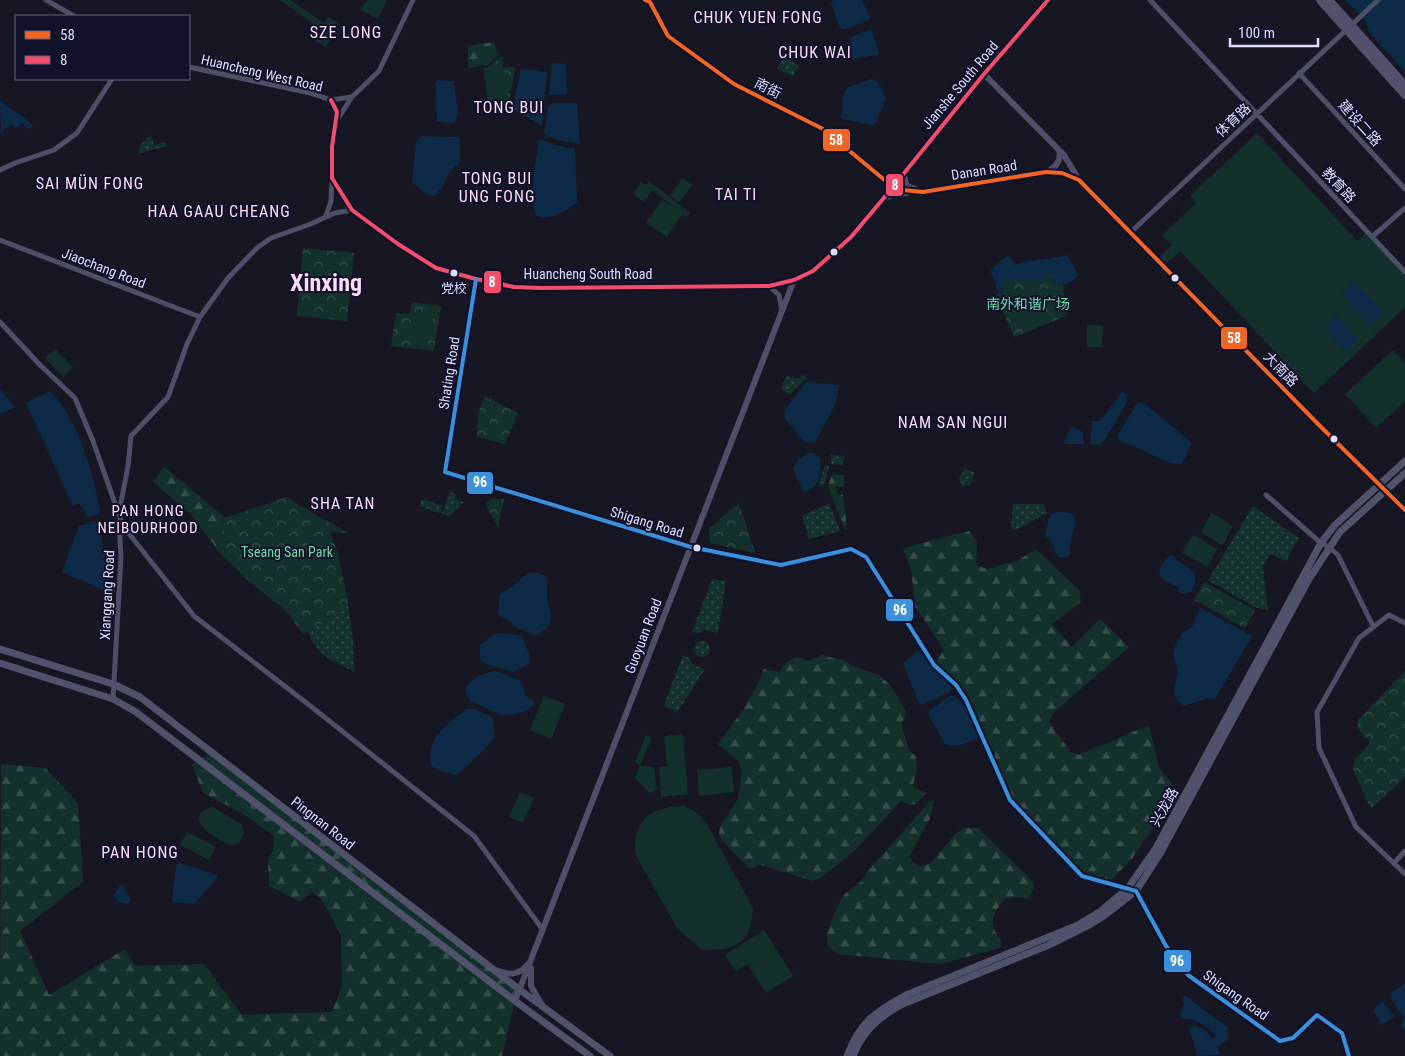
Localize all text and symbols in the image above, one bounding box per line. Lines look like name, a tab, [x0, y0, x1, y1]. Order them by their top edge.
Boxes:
district label: CHUK YUEN FONG	[693, 8, 823, 27]
legend	[15, 15, 190, 80]
scale bar	[1230, 15, 1318, 47]
district label: SZE LONG	[310, 23, 382, 42]
text: 100 m	[1238, 24, 1275, 42]
text: 58	[60, 26, 75, 44]
street label: Jianshe South Road	[919, 38, 1001, 132]
district label: CHUK WAI	[778, 43, 852, 62]
text: 8	[60, 51, 67, 69]
street label: Huancheng West Road	[200, 51, 324, 95]
street label: 南街	[752, 75, 784, 101]
street label: 建设二路	[1335, 97, 1385, 149]
district label: TONG BUI	[474, 98, 544, 117]
street label: 体育路	[1212, 100, 1254, 140]
line badge: 58	[822, 128, 851, 152]
text: 58	[829, 132, 843, 148]
street label: Danan Road	[950, 157, 1018, 183]
street label: 教育路	[1319, 164, 1359, 206]
district label: TONG BUI UNG FONG	[459, 169, 535, 206]
line badge: 8	[885, 173, 904, 197]
district label: SAI MÜN FONG	[36, 174, 144, 193]
text: 8	[891, 177, 899, 193]
district label: TAI TI	[715, 185, 757, 204]
district label: HAA GAAU CHEANG	[147, 202, 291, 221]
street label: Jiaochang Road	[60, 245, 148, 291]
unlabelled marker	[829, 247, 839, 257]
street label: Huancheng South Road	[524, 266, 652, 282]
marker: 党校	[449, 268, 459, 278]
district label: Xinxing	[290, 269, 362, 297]
line badge: 8	[483, 270, 502, 294]
unlabelled marker	[1170, 273, 1180, 283]
text: 8	[488, 274, 496, 290]
place label: 党校	[441, 281, 467, 296]
park label: 南外和谐广场	[986, 296, 1070, 312]
line badge: 58	[1220, 326, 1248, 350]
text: 58	[1227, 330, 1241, 346]
street label: Shating Road	[435, 336, 463, 410]
street label: 大南路	[1261, 348, 1301, 390]
district label: NAM SAN NGUI	[898, 413, 1008, 432]
unlabelled marker	[1329, 434, 1339, 444]
line badge: 96	[466, 471, 494, 495]
text: 96	[473, 474, 487, 490]
district label: SHA TAN	[311, 494, 375, 513]
district label: PAN HONG NEIBOURHOOD	[98, 502, 199, 537]
street label: Shigang Road	[608, 503, 686, 541]
unlabelled marker	[692, 543, 702, 553]
park label: Tseang San Park	[241, 544, 334, 560]
street label: Xianggang Road	[97, 550, 117, 640]
street label: Guoyuan Road	[621, 596, 665, 676]
line badge: 96	[885, 598, 914, 622]
text: 96	[893, 602, 907, 618]
street label: 兴龙路	[1147, 785, 1181, 829]
street label: Pingnan Road	[288, 793, 358, 853]
district label: PAN HONG	[101, 843, 179, 862]
line badge: 96	[1163, 949, 1192, 973]
text: 96	[1170, 953, 1184, 969]
street label: Shigang Road	[1200, 967, 1272, 1023]

